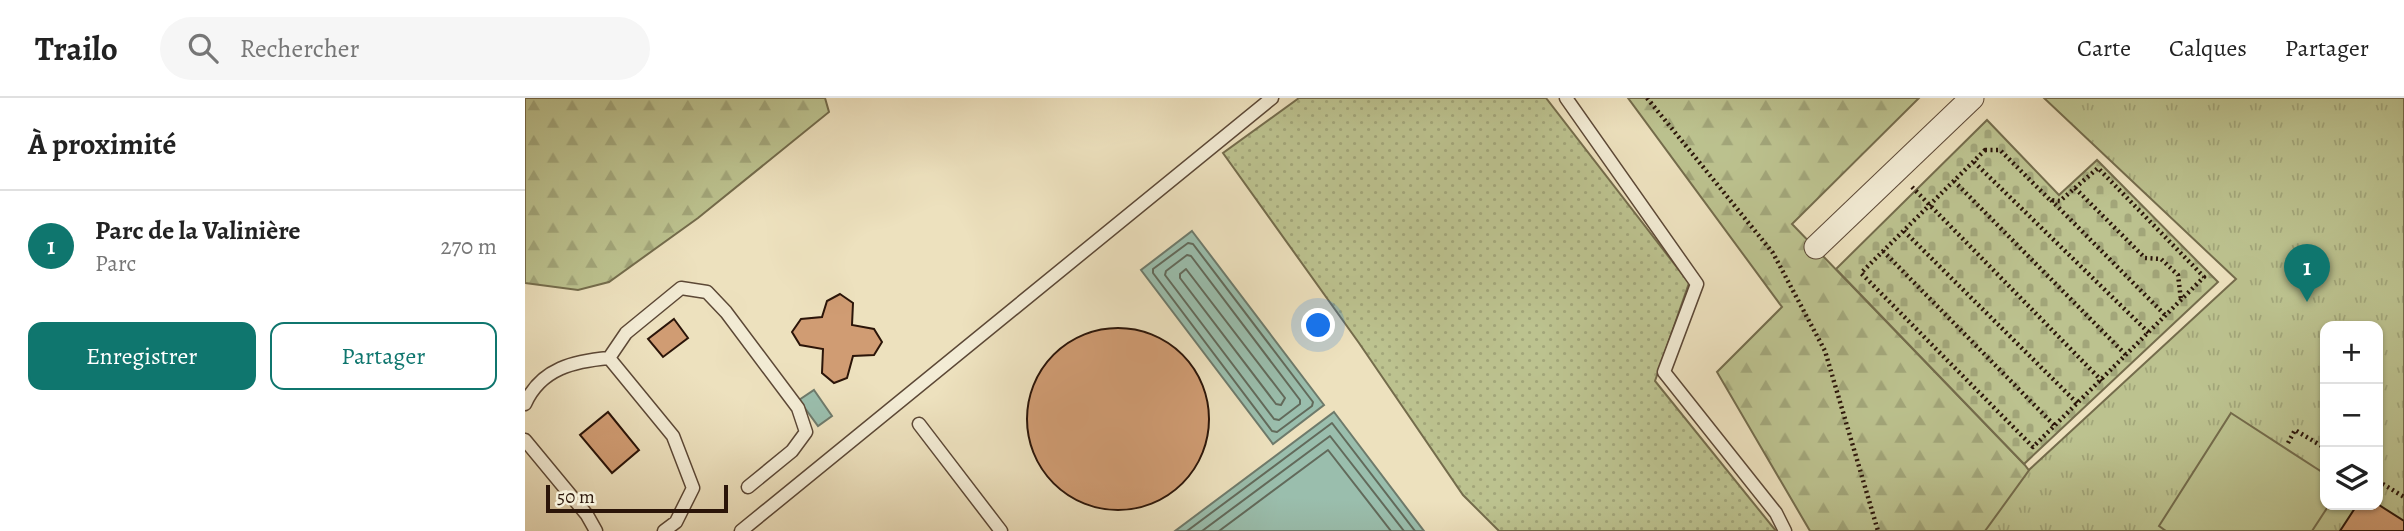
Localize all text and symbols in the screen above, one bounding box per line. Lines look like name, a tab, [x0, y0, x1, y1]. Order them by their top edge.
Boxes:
search box	[160, 17, 650, 80]
text: Trailo	[35, 26, 118, 71]
icon: search	[184, 29, 222, 67]
text: Rechercher	[240, 31, 359, 66]
text: Carte	[2077, 32, 2131, 64]
text: Calques	[2169, 32, 2247, 64]
text: Partager	[2285, 32, 2369, 64]
text: À proximité	[28, 124, 176, 164]
text: Parc de la Valinière	[95, 213, 301, 248]
text: 1	[47, 231, 55, 262]
text: 270 m	[440, 231, 497, 262]
pin: 1	[2284, 244, 2330, 302]
text: Parc	[95, 248, 136, 279]
your location	[1301, 308, 1335, 342]
map controls	[2320, 321, 2383, 510]
button: +	[2320, 321, 2383, 384]
button: Enregistrer	[28, 322, 256, 390]
button: Partager	[270, 322, 497, 390]
button: −	[2320, 384, 2383, 447]
button: layers	[2320, 447, 2383, 510]
scale bar	[546, 482, 728, 514]
text: 50 m	[557, 484, 595, 510]

